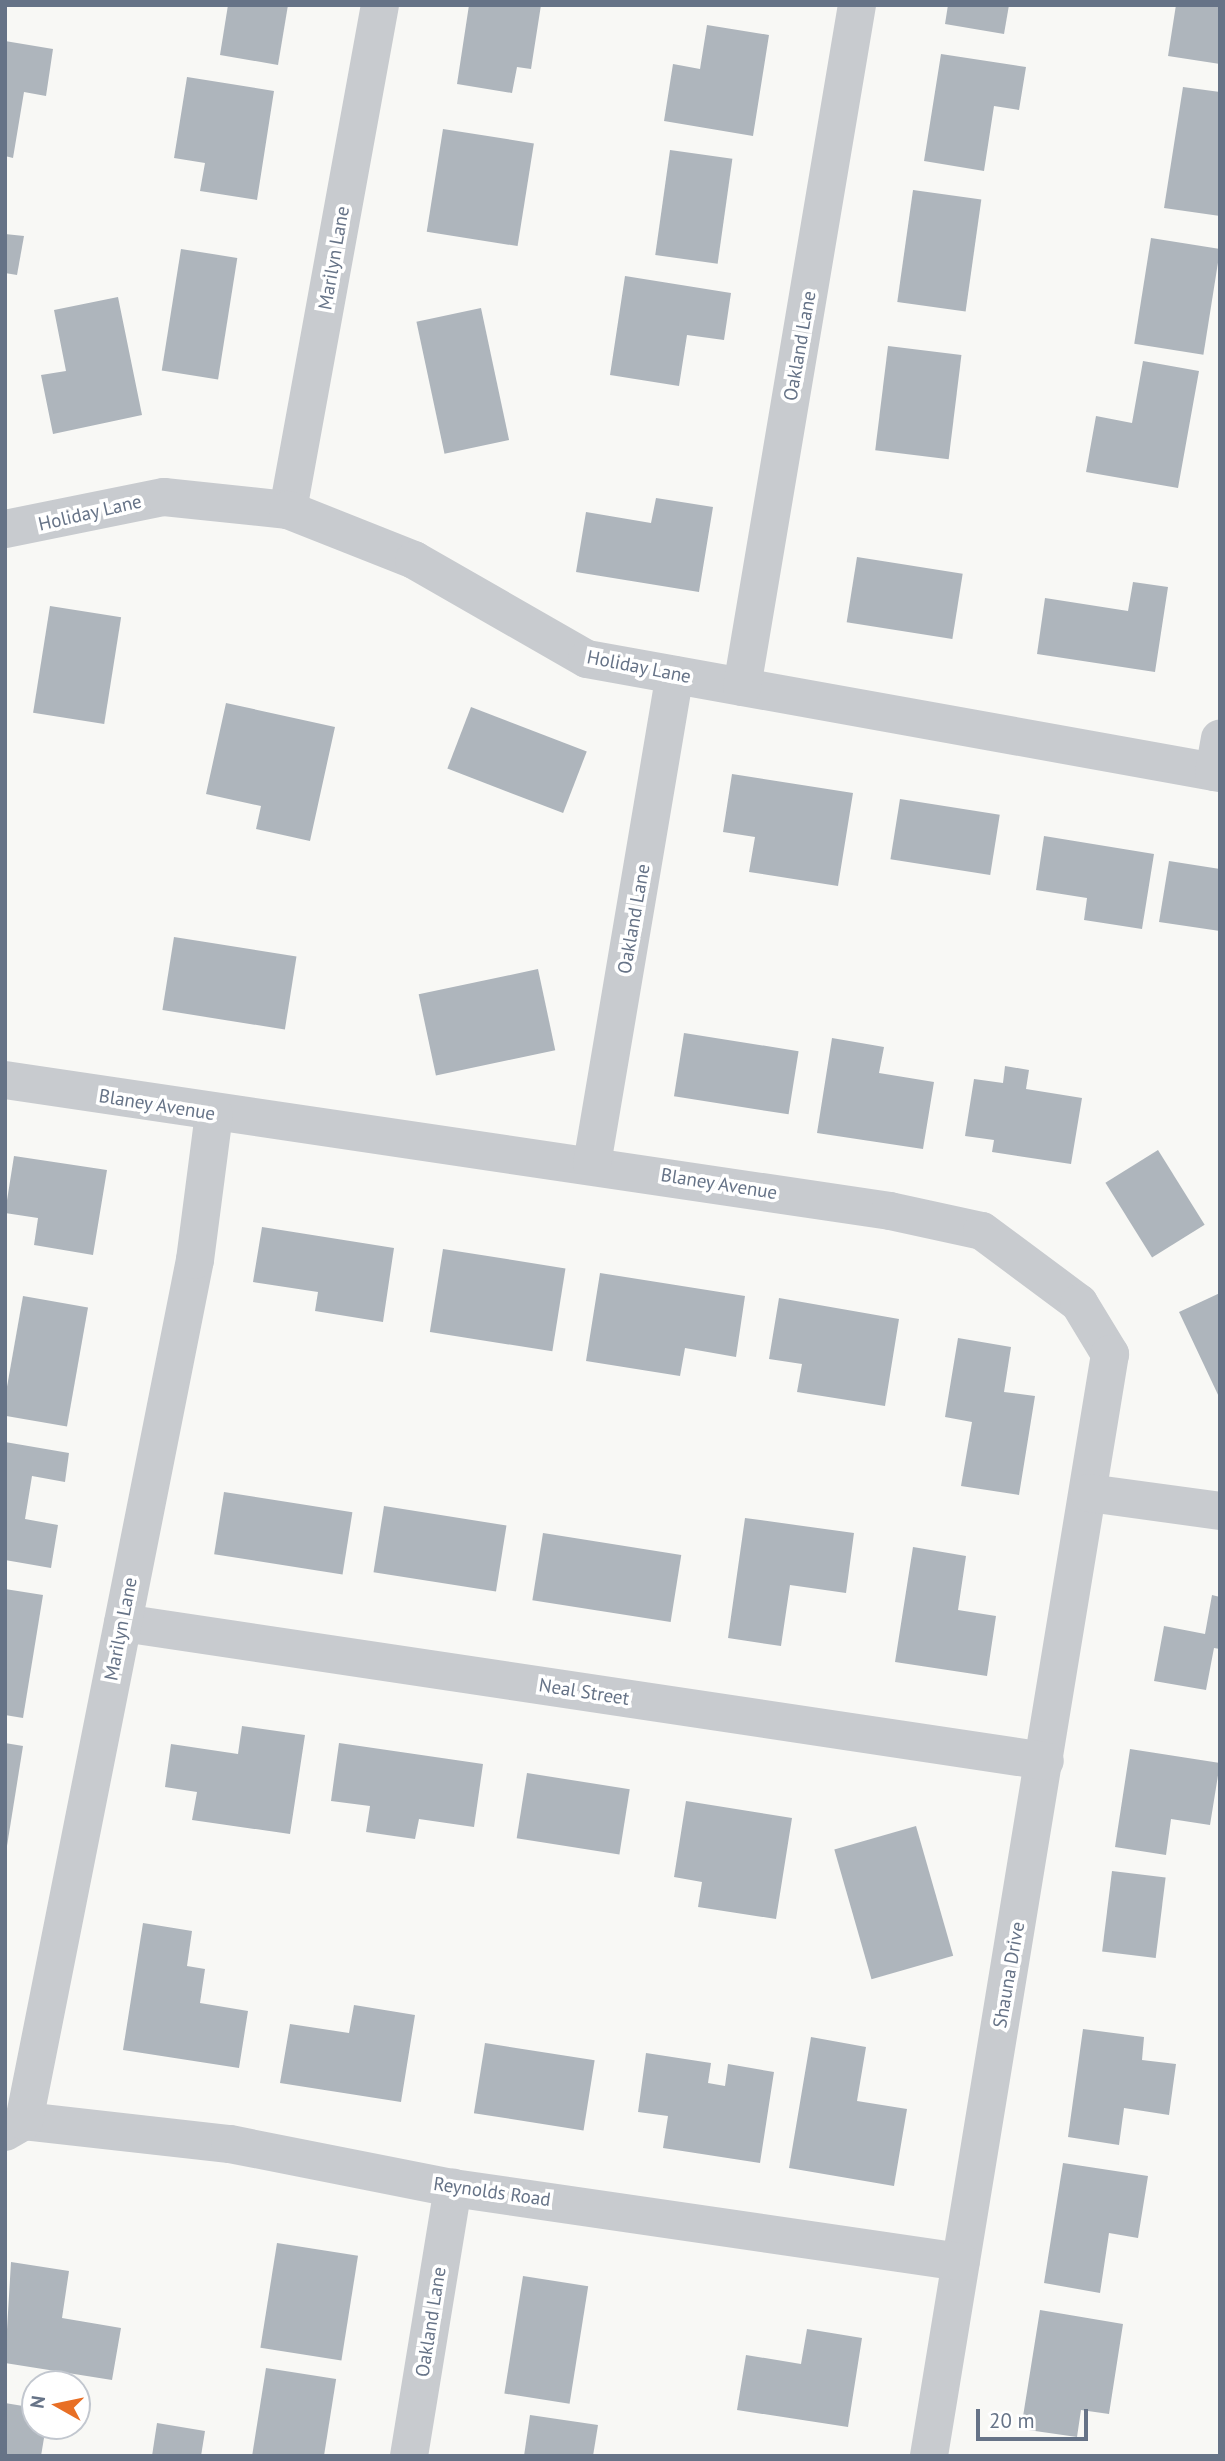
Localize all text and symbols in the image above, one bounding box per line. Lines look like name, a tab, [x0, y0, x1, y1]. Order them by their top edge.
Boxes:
street label: Marilyn Lane	[314, 204, 354, 312]
street label: Oakland Lane	[779, 289, 821, 403]
street label: Holiday Lane	[36, 490, 144, 536]
street label: Holiday Lane	[585, 646, 693, 688]
street label: Oakland Lane	[613, 862, 655, 976]
street label: Blaney Avenue	[96, 1084, 218, 1126]
street label: Blaney Avenue	[658, 1163, 780, 1205]
street label: Marilyn Lane	[100, 1575, 142, 1683]
street label: Neal Street	[537, 1674, 631, 1710]
street label: Shauna Drive	[988, 1920, 1030, 2030]
street label: Reynolds Road	[432, 2172, 552, 2212]
street label: Oakland Lane	[411, 2265, 451, 2379]
north arrow	[21, 2370, 91, 2440]
text: N	[24, 2394, 50, 2410]
scale bar	[980, 2394, 1092, 2438]
text: 20 m	[989, 2407, 1035, 2434]

